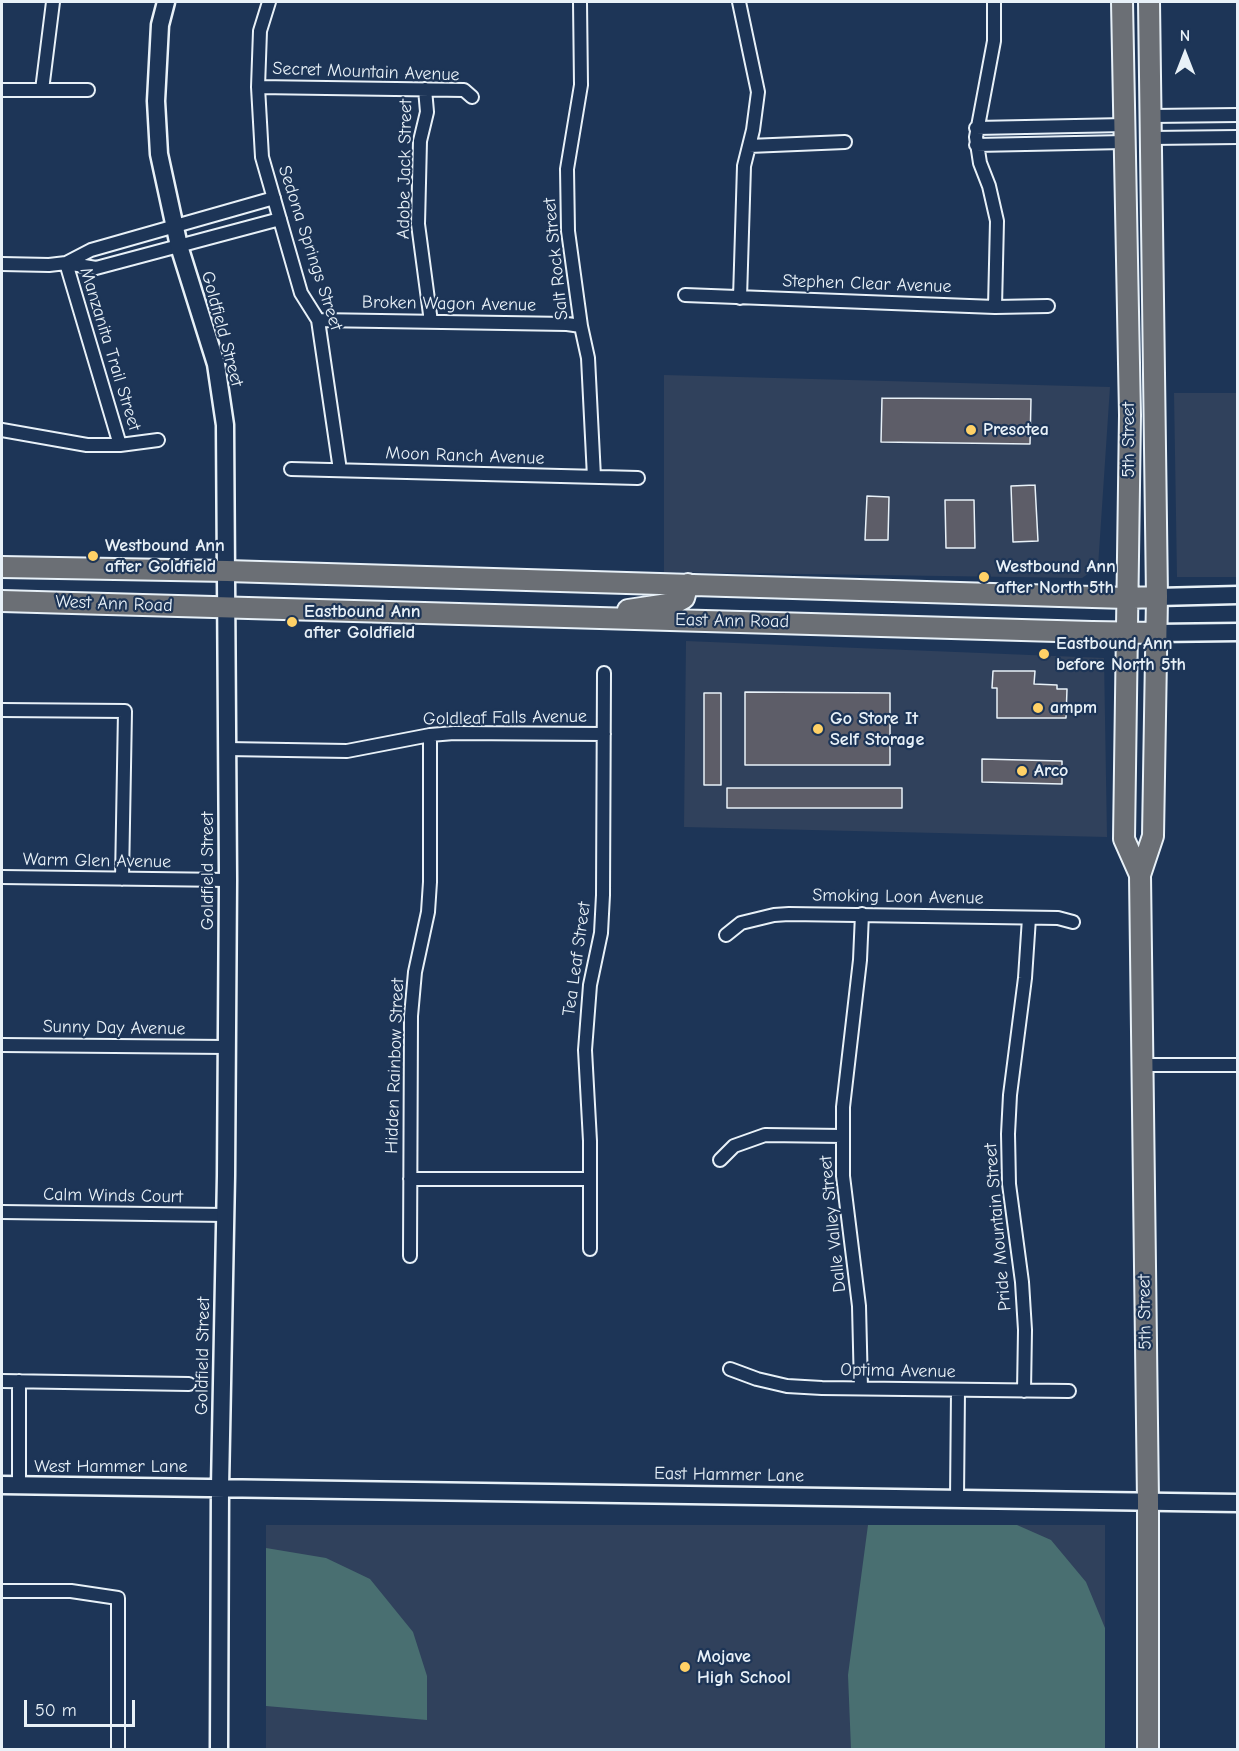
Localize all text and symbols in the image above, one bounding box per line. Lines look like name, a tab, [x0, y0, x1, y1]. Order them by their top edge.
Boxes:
north arrow	[1155, 24, 1215, 84]
text: N	[1180, 27, 1190, 45]
street label: Secret Mountain Avenue	[272, 58, 460, 86]
street label: Adobe Jack Street	[393, 99, 417, 239]
street label: Sedona Springs Street	[273, 163, 347, 333]
street label: Salt Rock Street	[539, 197, 573, 321]
street label: Manzanita Trail Street	[75, 265, 145, 433]
street label: Goldfield Street	[196, 269, 248, 389]
street label: Stephen Clear Avenue	[782, 270, 952, 298]
street label: Broken Wagon Avenue	[362, 292, 536, 316]
street label: 5th Street	[1118, 402, 1140, 478]
place label: Presotea	[983, 419, 1049, 441]
marker: Presotea	[964, 423, 978, 437]
street label: Moon Ranch Avenue	[385, 442, 545, 470]
place label: Westbound Ann after Goldfield	[105, 535, 225, 578]
marker: Westbound Ann after Goldfield	[86, 549, 100, 563]
place label: Westbound Ann after North 5th	[996, 556, 1116, 598]
marker: Westbound Ann after North 5th	[977, 570, 991, 584]
street label: West Ann Road	[55, 591, 173, 617]
place label: Eastbound Ann after Goldfield	[304, 601, 421, 644]
street label: East Ann Road	[675, 609, 789, 633]
marker: Eastbound Ann after Goldfield	[285, 615, 299, 629]
place label: Eastbound Ann before North 5th	[1056, 633, 1186, 676]
marker: Eastbound Ann before North 5th	[1037, 647, 1051, 661]
place label: ampm	[1050, 697, 1097, 719]
marker: ampm	[1031, 701, 1045, 715]
street label: Goldleaf Falls Avenue	[423, 706, 587, 730]
place label: Go Store It Self Storage	[830, 708, 924, 750]
marker: Go Store It Self Storage	[811, 722, 825, 736]
place label: Arco	[1034, 760, 1068, 782]
marker: Arco	[1015, 764, 1029, 778]
street label: Goldfield Street	[197, 812, 219, 930]
street label: Warm Glen Avenue	[23, 849, 171, 873]
street label: Smoking Loon Avenue	[812, 885, 984, 909]
street label: Tea Leaf Street	[558, 900, 596, 1018]
street label: Hidden Rainbow Street	[381, 978, 409, 1154]
street label: Sunny Day Avenue	[43, 1016, 185, 1040]
street label: Pride Mountain Street	[980, 1142, 1016, 1312]
street label: Dalle Valley Street	[815, 1155, 851, 1293]
street label: Calm Winds Court	[43, 1184, 183, 1208]
street label: 5th Street	[1134, 1274, 1156, 1350]
street label: Goldfield Street	[191, 1297, 215, 1415]
street label: Optima Avenue	[840, 1359, 956, 1383]
street label: West Hammer Lane	[34, 1456, 188, 1478]
street label: East Hammer Lane	[654, 1463, 804, 1487]
place label: Mojave High School	[697, 1646, 791, 1688]
marker: Mojave High School	[678, 1660, 692, 1674]
scale bar	[27, 1688, 138, 1726]
text: 50 m	[35, 1700, 77, 1721]

